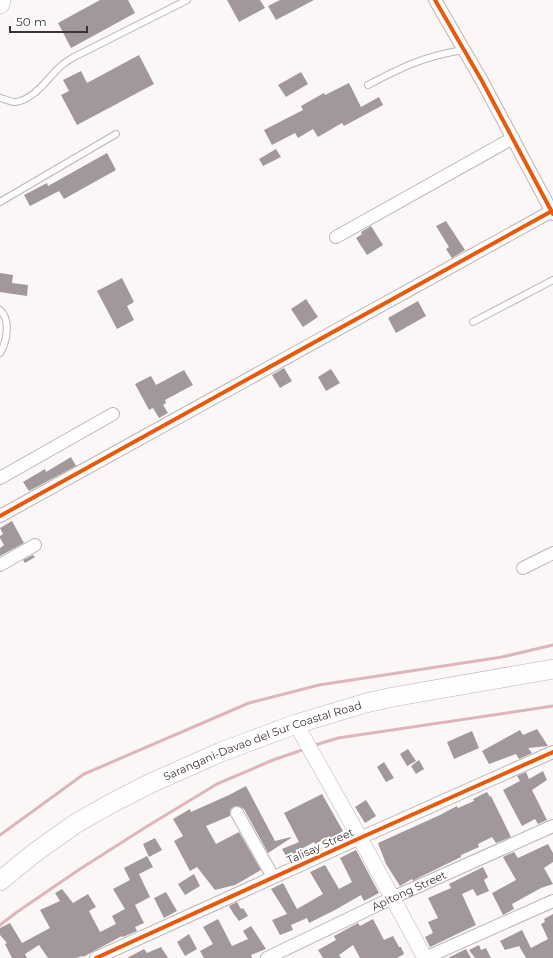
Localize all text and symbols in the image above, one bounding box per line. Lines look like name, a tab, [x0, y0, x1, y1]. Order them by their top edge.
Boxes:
scale bar	[10, 8, 87, 34]
text: 50 m	[16, 14, 47, 29]
street label: Sarangani-Davao del Sur Coastal Road	[161, 698, 363, 784]
street label: Talisay Street	[284, 825, 356, 867]
street label: Apitong Street	[369, 867, 449, 914]

